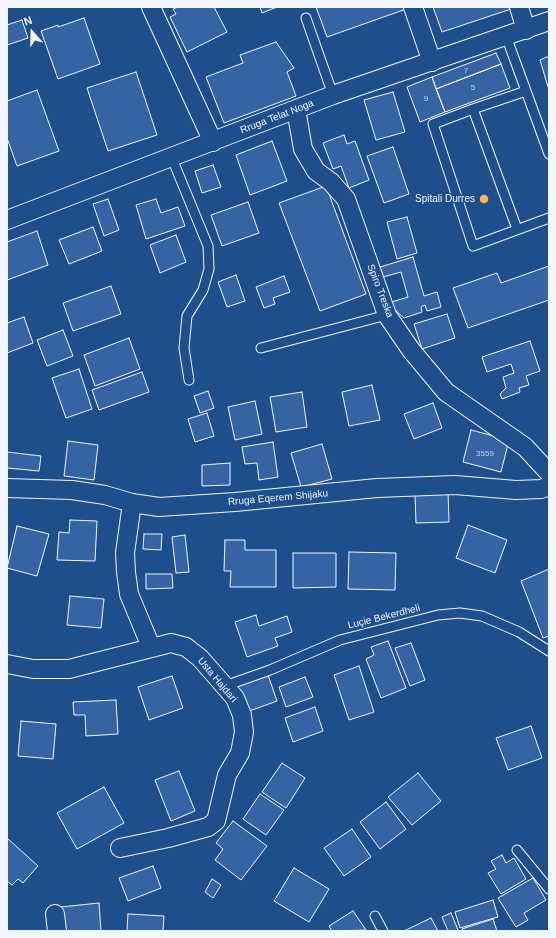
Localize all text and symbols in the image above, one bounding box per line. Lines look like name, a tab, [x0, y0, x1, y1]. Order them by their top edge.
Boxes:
north arrow	[12, 12, 52, 52]
text: N	[22, 14, 34, 28]
house number: 7	[464, 66, 468, 76]
house number: 5	[471, 83, 475, 93]
house number: 9	[424, 94, 428, 104]
street label: Rruga Telat Noga	[239, 97, 315, 137]
place label: Spitali Durres	[415, 193, 475, 205]
marker: Spitali Durres	[478, 193, 490, 205]
street label: Spiro Treska	[364, 263, 396, 319]
house number: 3559	[476, 449, 494, 459]
street label: Rruga Eqerem Shijaku	[227, 488, 329, 508]
street label: Luçie Bekerdheli	[347, 602, 421, 632]
street label: Usta Hajdari	[195, 655, 239, 705]

